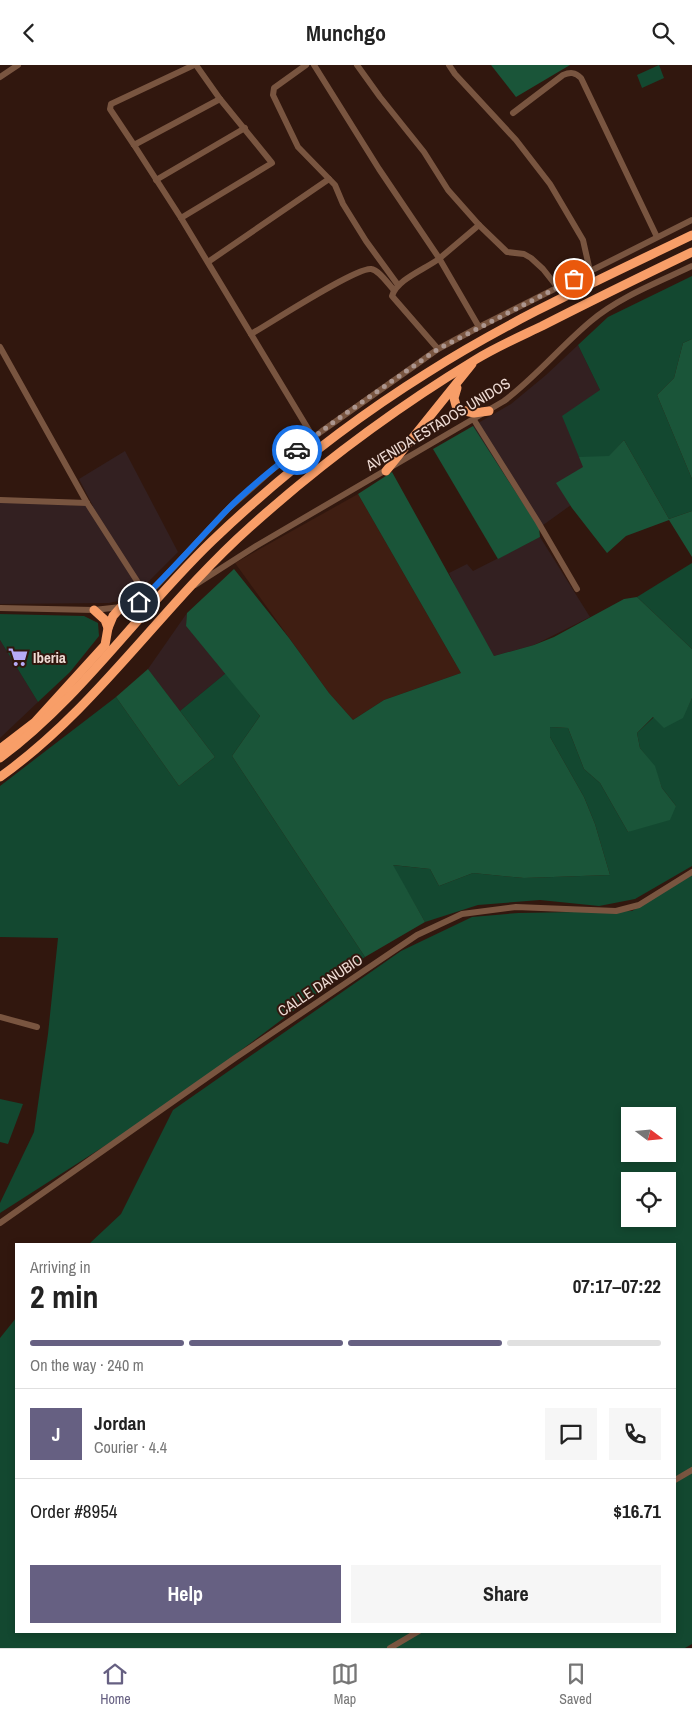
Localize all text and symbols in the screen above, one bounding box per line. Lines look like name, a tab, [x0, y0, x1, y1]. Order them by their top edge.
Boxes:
text: Munchgo	[306, 18, 386, 48]
icon: back	[15, 19, 43, 47]
icon: search	[649, 19, 677, 47]
pin	[553, 258, 595, 300]
icon: bag	[560, 265, 588, 293]
street label: AVENIDA ESTADOS UNIDOS	[361, 373, 514, 476]
courier	[272, 425, 322, 475]
icon: car	[283, 436, 311, 464]
pin	[118, 581, 160, 623]
icon: home	[125, 588, 153, 616]
supermarket icon: Iberia	[7, 646, 29, 668]
place label: Iberia	[33, 647, 66, 668]
street label: CALLE DANUBIO	[273, 949, 367, 1021]
north arrow	[621, 1107, 676, 1163]
map controls	[621, 1107, 676, 1227]
button: locate	[621, 1172, 676, 1227]
text: Arriving in	[30, 1256, 91, 1278]
text: 07:17–07:22	[573, 1273, 661, 1299]
text: 2 min	[30, 1275, 99, 1318]
text: On the way · 240 m	[30, 1354, 144, 1376]
button: chat	[545, 1408, 597, 1460]
button: phone	[609, 1408, 661, 1460]
text: Jordan	[94, 1410, 146, 1436]
text: J	[52, 1421, 60, 1447]
text: Courier · 4.4	[94, 1436, 167, 1458]
text: Order #8954	[30, 1498, 117, 1524]
text: $16.71	[613, 1498, 661, 1524]
button: Help	[30, 1565, 341, 1623]
button: Share	[351, 1565, 661, 1623]
tab: Home	[100, 1660, 131, 1708]
tab: Map	[331, 1660, 359, 1708]
tab: Saved	[559, 1660, 592, 1708]

